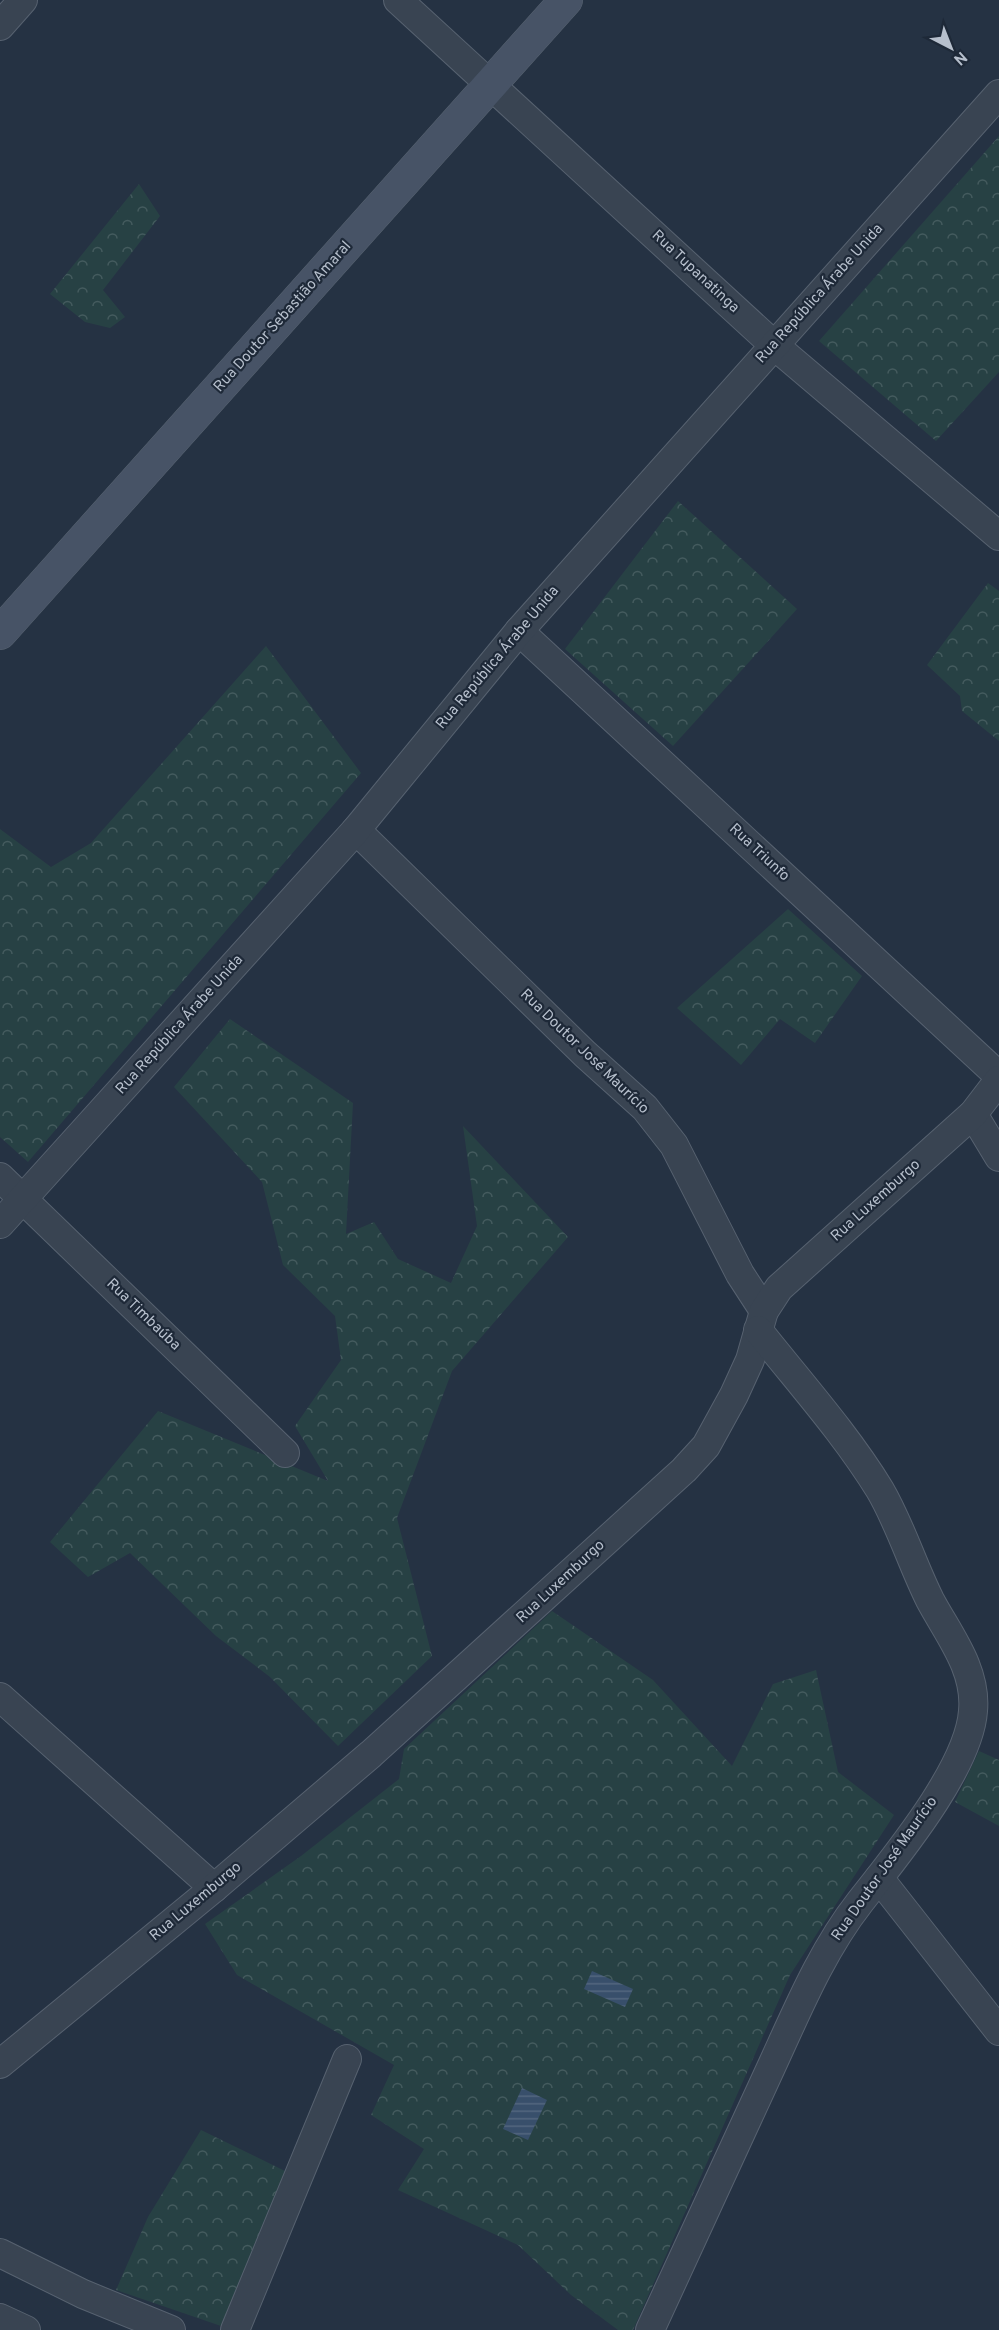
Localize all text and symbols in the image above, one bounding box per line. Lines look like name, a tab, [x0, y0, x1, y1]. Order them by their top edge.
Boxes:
north arrow	[921, 18, 981, 78]
text: N	[949, 46, 971, 69]
street label: Rua República Árabe Unida	[751, 220, 888, 368]
street label: Rua Tupanatinga	[647, 226, 743, 318]
street label: Rua Doutor Sebastião Amaral	[210, 238, 356, 396]
street label: Rua República Árabe Unida	[432, 582, 564, 734]
street label: Rua Triunfo	[725, 820, 793, 886]
street label: Rua República Árabe Unida	[111, 951, 248, 1099]
street label: Rua Doutor José Maurício	[516, 985, 652, 1119]
street label: Rua Luxemburgo	[827, 1156, 925, 1246]
street label: Rua Timbaúba	[102, 1275, 184, 1355]
street label: Rua Luxemburgo	[513, 1536, 609, 1628]
street label: Rua Doutor José Maurício	[828, 1793, 942, 1945]
street label: Rua Luxemburgo	[146, 1858, 246, 1946]

